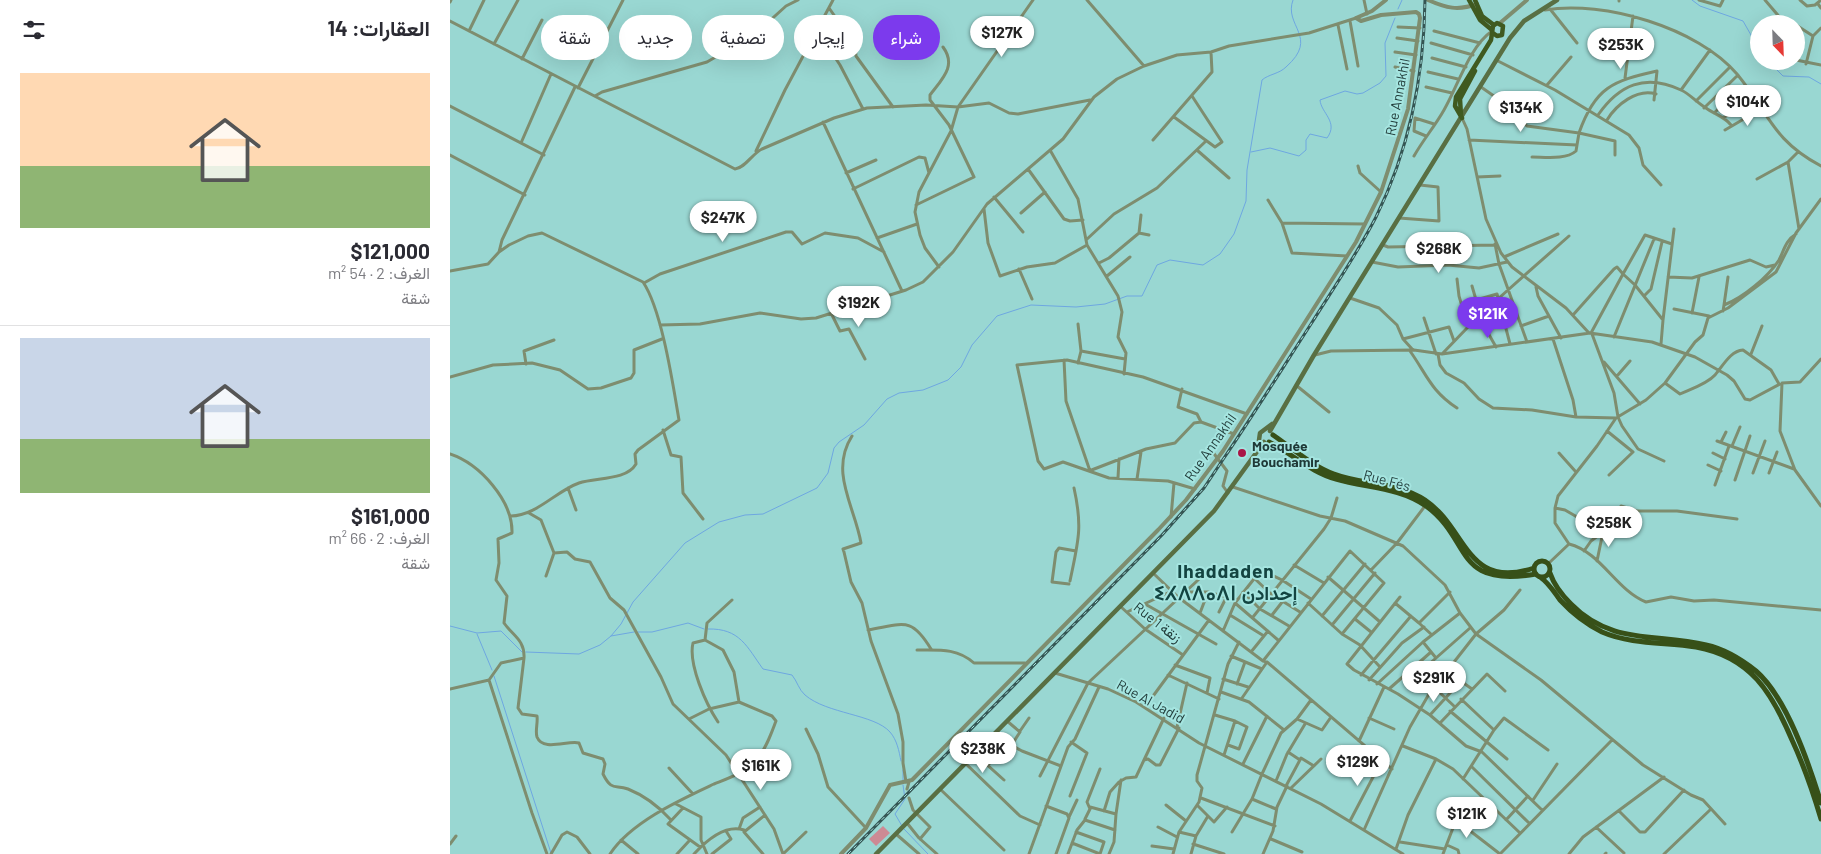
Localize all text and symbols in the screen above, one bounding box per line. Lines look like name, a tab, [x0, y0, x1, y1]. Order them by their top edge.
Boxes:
text: العقارات: 14	[328, 15, 430, 40]
chip: شقة	[541, 15, 609, 60]
chip: جديد	[619, 15, 692, 60]
chip: تصفية	[702, 15, 784, 60]
chip: إيجار	[794, 15, 863, 60]
chip: شراء	[873, 15, 940, 60]
pin: $127K	[967, 15, 1037, 58]
north arrow	[1750, 15, 1805, 70]
map controls	[1750, 15, 1805, 70]
icon: filters	[20, 16, 48, 44]
text: $127K	[981, 22, 1023, 41]
pin: $253K	[1586, 28, 1656, 70]
text: $253K	[1598, 34, 1644, 53]
street label: Rue Annakhil	[1381, 57, 1413, 137]
pin: $104K	[1713, 84, 1783, 127]
pin: $134K	[1486, 90, 1556, 133]
text: $104K	[1726, 91, 1770, 110]
text: $134K	[1499, 97, 1543, 116]
icon: home	[180, 105, 270, 195]
pin: $247K	[688, 200, 758, 243]
text: $247K	[701, 207, 745, 226]
pin: $268K	[1404, 232, 1474, 274]
text: $121,000	[351, 238, 430, 263]
text: $268K	[1416, 238, 1462, 257]
text: الغرف: 2 · 54 m²	[328, 263, 430, 282]
pin: $192K	[824, 286, 894, 328]
text: شقة	[401, 288, 430, 307]
text: $192K	[838, 292, 880, 311]
pin: $121K	[1453, 296, 1523, 339]
text: $121K	[1468, 303, 1508, 322]
icon: home	[180, 371, 270, 461]
street label: Rue Annakhil	[1181, 410, 1239, 484]
place label: Mosquée Bouchamir	[1252, 437, 1320, 470]
marker: Mosquée Bouchamir	[1236, 447, 1248, 459]
street label: Rue Fés	[1362, 466, 1413, 494]
text: $161,000	[351, 503, 430, 528]
pin: $258K	[1574, 506, 1644, 548]
text: $258K	[1586, 512, 1632, 531]
text: الغرف: 2 · 66 m²	[328, 528, 430, 547]
text: شقة	[401, 553, 430, 572]
district label: Ihaddaden ⵉⵃⴷⴷⴰⴷⵏ إحدادن	[1155, 559, 1298, 606]
street label: Rue 1 زنقة	[1130, 598, 1185, 647]
pin: $291K	[1399, 660, 1469, 703]
text: $291K	[1413, 667, 1455, 686]
street label: Rue Al Jadid	[1114, 675, 1188, 727]
pin: $238K	[948, 732, 1018, 774]
text: $238K	[960, 738, 1006, 757]
pin: $129K	[1323, 744, 1393, 787]
pin: $161K	[726, 748, 796, 791]
text: $129K	[1337, 751, 1379, 770]
text: $161K	[742, 755, 780, 774]
pin: $121K	[1432, 796, 1502, 839]
text: $121K	[1447, 803, 1487, 822]

